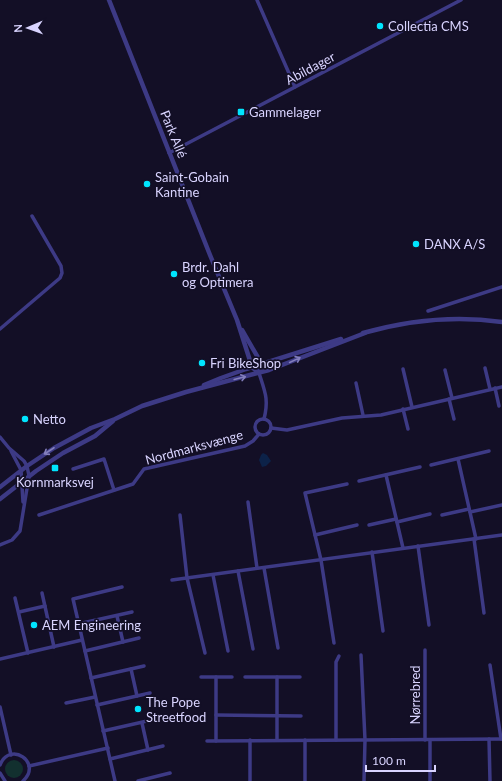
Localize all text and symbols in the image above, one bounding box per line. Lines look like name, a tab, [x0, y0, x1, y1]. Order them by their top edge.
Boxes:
north arrow	[8, 8, 48, 48]
place label: Collectia CMS	[388, 18, 469, 34]
marker: Collectia CMS	[375, 21, 385, 31]
text: N	[11, 24, 24, 33]
street label: Abildager	[282, 48, 338, 88]
place label: Gammelager	[249, 104, 321, 120]
marker: Gammelager	[236, 107, 246, 117]
street label: Park Allé	[157, 108, 191, 160]
place label: Saint-Gobain Kantine	[155, 169, 229, 200]
marker: Saint-Gobain Kantine	[142, 179, 152, 189]
place label: DANX A/S	[424, 236, 485, 252]
marker: DANX A/S	[411, 239, 421, 249]
place label: Brdr. Dahl og Optimera	[182, 259, 254, 290]
marker: Brdr. Dahl og Optimera	[169, 269, 179, 279]
place label: Fri BikeShop	[210, 355, 281, 371]
one-way arrow	[289, 356, 301, 363]
marker: Fri BikeShop	[197, 358, 207, 368]
one-way arrow	[233, 374, 246, 382]
place label: Netto	[33, 411, 66, 427]
marker: Netto	[20, 414, 30, 424]
street label: Nordmarksvænge	[143, 426, 245, 468]
one-way arrow	[43, 447, 54, 455]
marker: Kornmarksvej	[50, 463, 60, 473]
place label: Kornmarksvej	[16, 474, 94, 490]
place label: AEM Engineering	[42, 617, 141, 633]
marker: AEM Engineering	[29, 620, 39, 630]
street label: Nørrebred	[407, 665, 423, 725]
place label: The Pope Streetfood	[146, 694, 206, 725]
marker: The Pope Streetfood	[133, 704, 143, 714]
scale bar	[366, 747, 435, 773]
text: 100 m	[372, 753, 406, 768]

